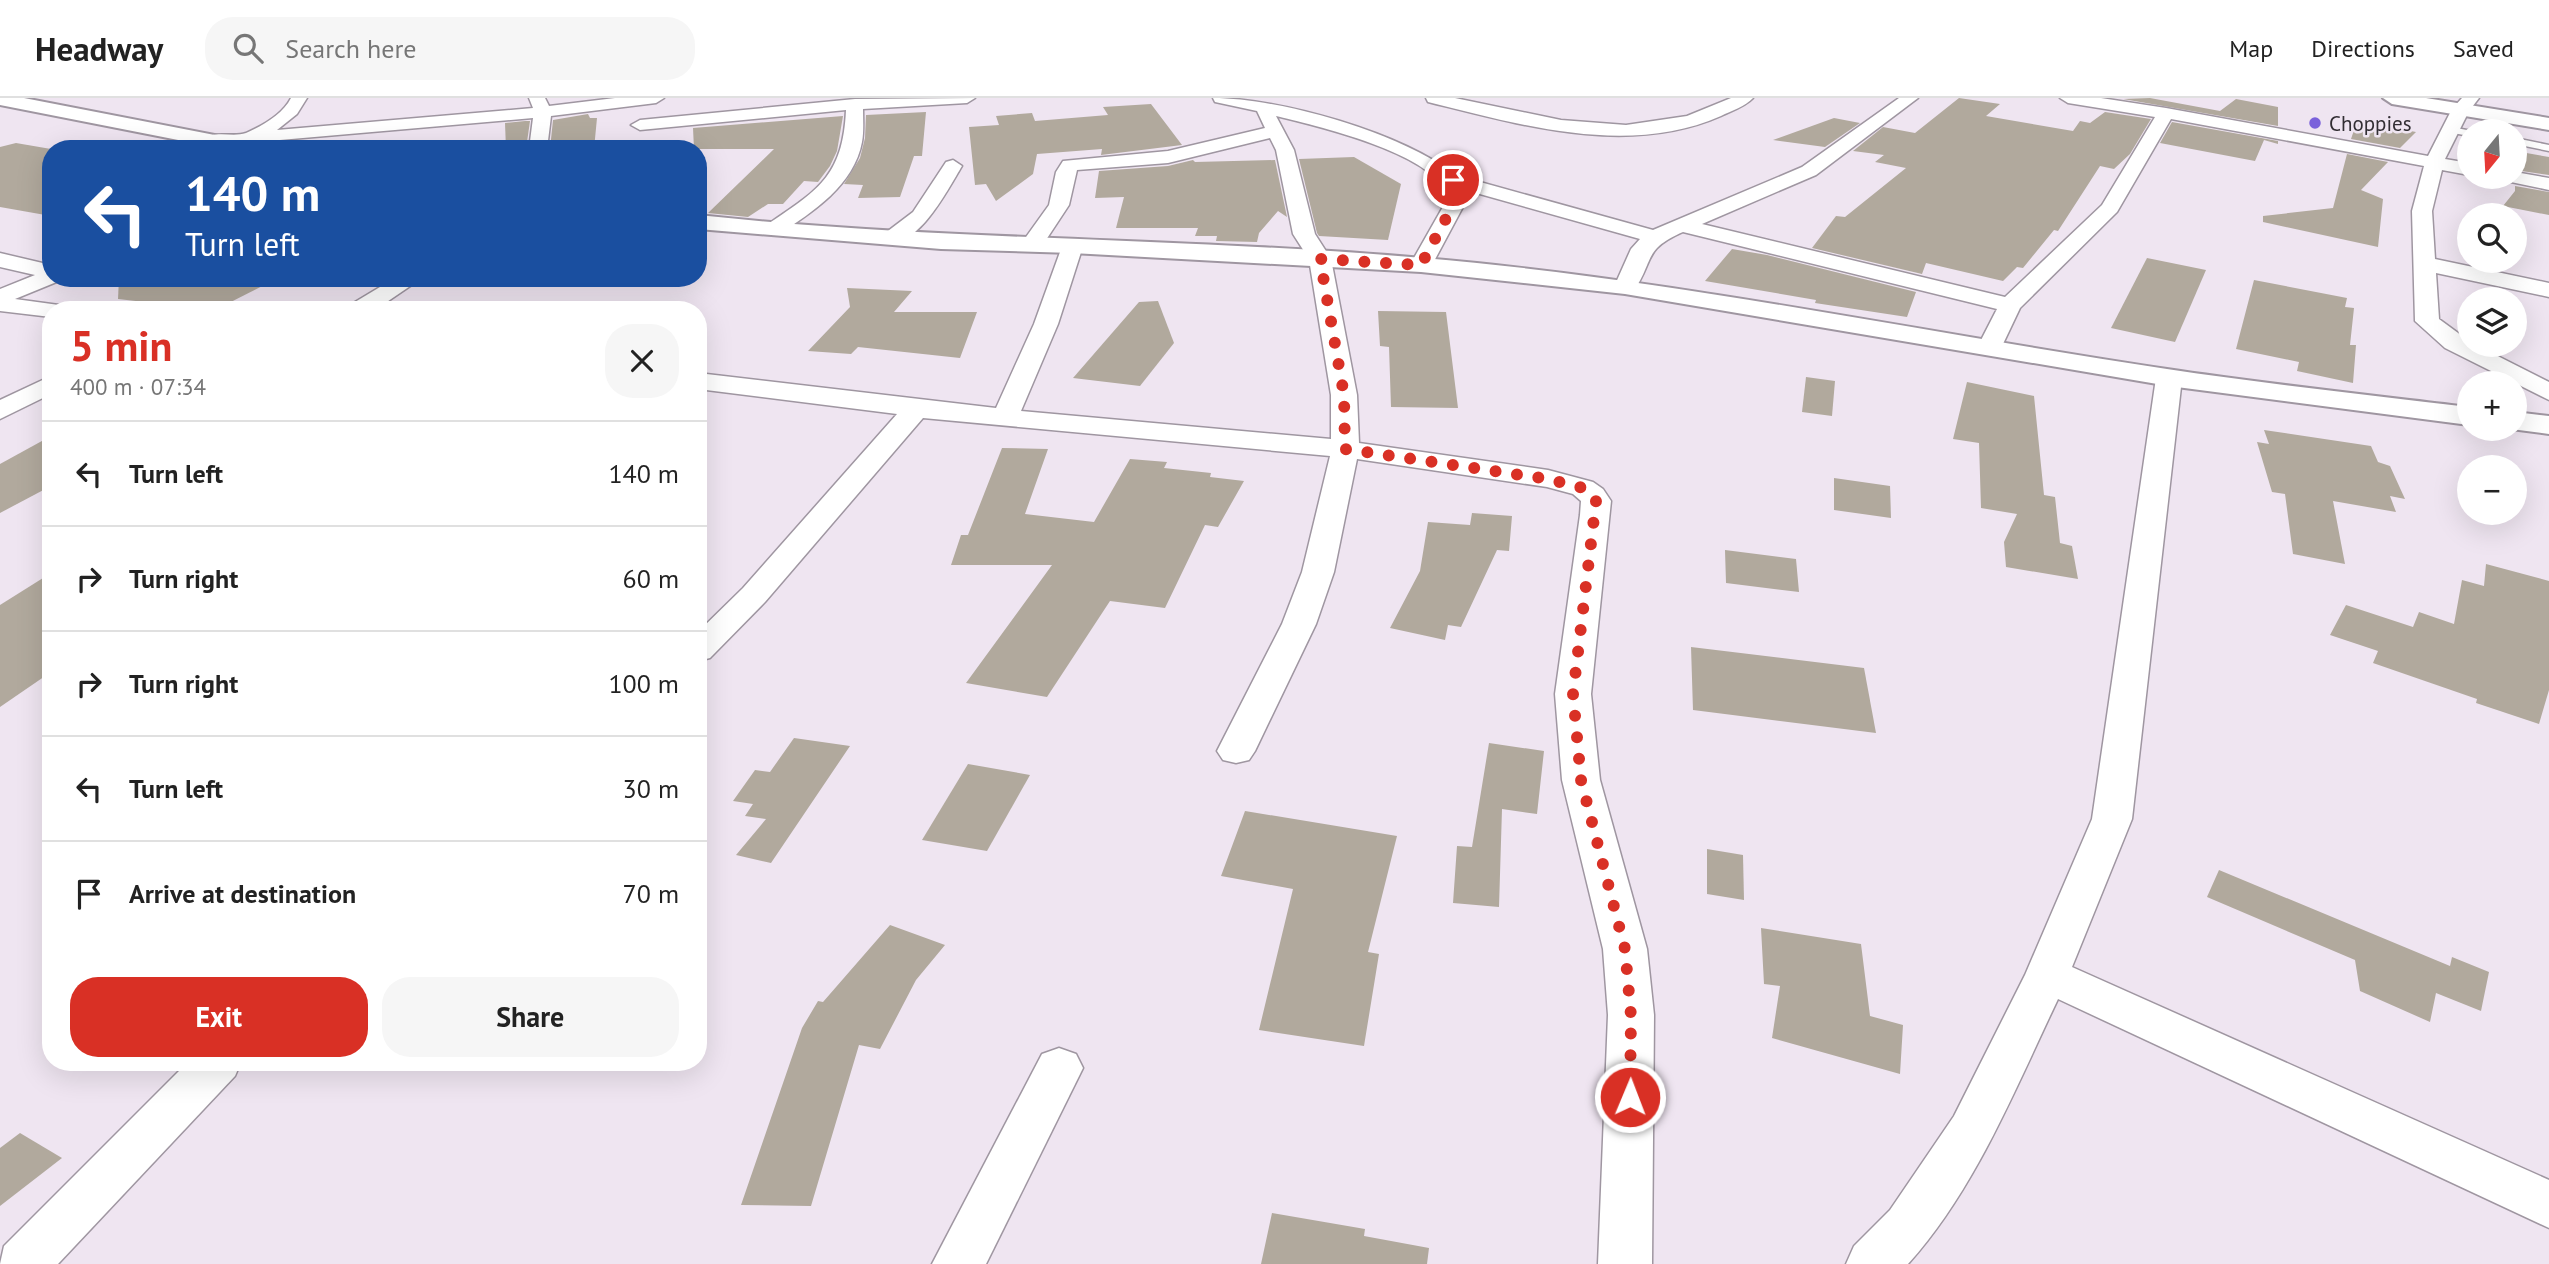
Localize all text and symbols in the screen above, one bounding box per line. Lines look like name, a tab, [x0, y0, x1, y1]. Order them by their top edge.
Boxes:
search box	[205, 17, 695, 80]
text: Headway	[35, 27, 163, 70]
icon: search	[229, 29, 267, 67]
text: Search here	[285, 32, 416, 65]
text: Map	[2229, 33, 2273, 64]
text: Directions	[2311, 33, 2415, 64]
text: Saved	[2453, 33, 2514, 64]
place label: Choppies	[2329, 110, 2412, 137]
marker: Choppies	[2307, 115, 2323, 131]
north arrow	[2457, 119, 2527, 189]
map controls	[2457, 119, 2527, 525]
pin	[1423, 150, 1483, 210]
text: 140 m	[185, 161, 320, 225]
icon: arrive	[1434, 161, 1472, 199]
icon: left	[70, 168, 161, 259]
button: search	[2457, 203, 2527, 273]
text: Turn left	[185, 223, 300, 265]
button: layers	[2457, 287, 2527, 357]
text: 5 min	[70, 318, 172, 373]
button: close	[605, 324, 679, 398]
button: +	[2457, 371, 2527, 441]
text: 400 m · 07:34	[70, 372, 206, 401]
icon: left	[70, 455, 108, 493]
button: −	[2457, 455, 2527, 525]
text: Turn left	[129, 457, 223, 490]
text: 140 m	[608, 457, 679, 490]
icon: right	[70, 560, 108, 598]
text: Turn right	[129, 562, 238, 595]
text: 60 m	[623, 562, 679, 595]
icon: right	[70, 665, 108, 703]
text: Turn right	[129, 667, 238, 700]
text: 100 m	[608, 667, 679, 700]
icon: left	[70, 770, 108, 808]
text: Turn left	[129, 772, 223, 805]
text: 30 m	[623, 772, 679, 805]
icon: arrive	[70, 875, 108, 913]
text: Arrive at destination	[129, 877, 356, 910]
text: 70 m	[623, 877, 679, 910]
button: Exit	[70, 977, 368, 1057]
button: Share	[382, 977, 679, 1057]
position arrow	[1593, 1060, 1667, 1134]

